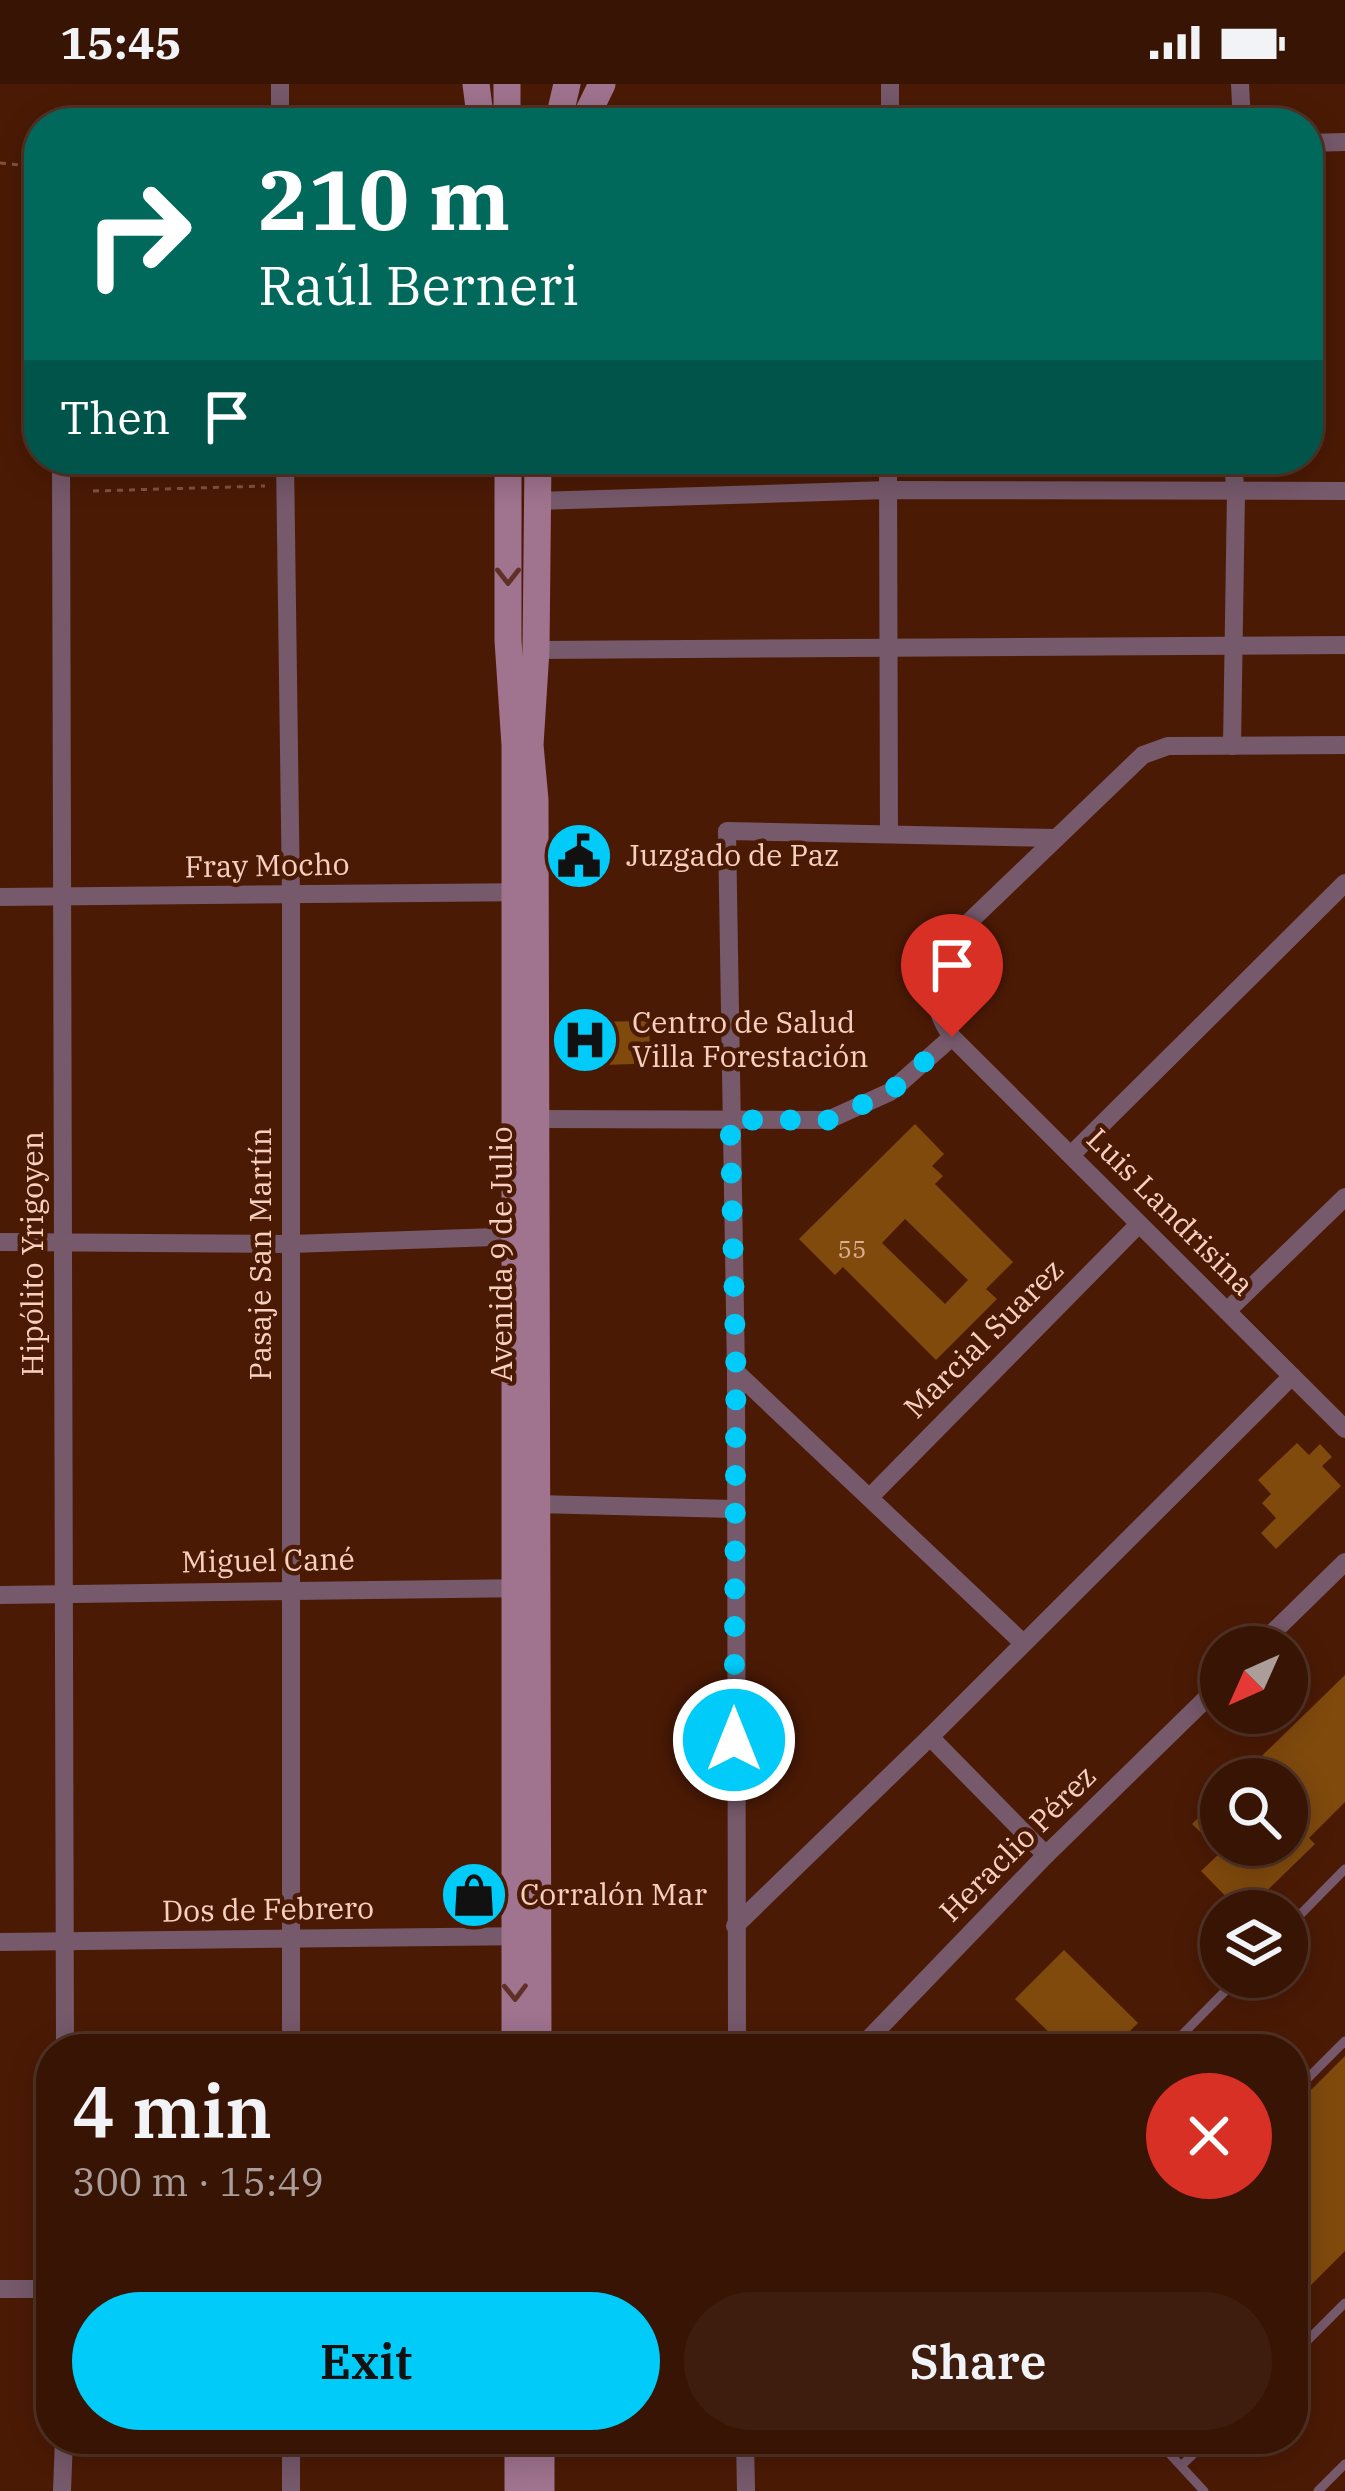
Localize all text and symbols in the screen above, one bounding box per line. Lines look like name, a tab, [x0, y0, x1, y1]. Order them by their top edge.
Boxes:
text: 15:45	[60, 13, 182, 71]
text: 210 m	[258, 144, 510, 253]
icon: right	[60, 156, 216, 312]
text: Raúl Berneri	[258, 250, 579, 320]
icon: arrive	[194, 384, 260, 450]
text: Then	[60, 388, 170, 446]
one-way arrow	[495, 568, 521, 586]
public building icon: Juzgado de Paz	[544, 821, 614, 891]
place label: Juzgado de Paz	[626, 835, 839, 874]
street label: Fray Mocho	[184, 844, 350, 885]
pin	[901, 914, 1003, 1037]
icon: arrive	[919, 932, 985, 998]
place label: Centro de Salud Villa Forestación	[632, 1002, 868, 1075]
hospital icon: Centro de Salud Villa Forestación	[550, 1005, 620, 1075]
street label: Luis Landrisina	[1079, 1119, 1263, 1303]
street label: Avenida 9 de Julio	[481, 1126, 520, 1382]
street label: Pasaje San Martín	[240, 1127, 279, 1381]
street label: Hipólito Yrigoyen	[12, 1131, 51, 1377]
house number: 55	[838, 1233, 866, 1265]
street label: Marcial Suarez	[895, 1250, 1071, 1426]
street label: Miguel Cané	[181, 1538, 355, 1581]
north arrow	[1200, 1626, 1308, 1734]
map controls	[1200, 1626, 1308, 1998]
position arrow	[671, 1677, 797, 1803]
street label: Heraclio Pérez	[930, 1756, 1104, 1930]
button: search	[1200, 1758, 1308, 1866]
shop icon: Corralón Mar	[439, 1860, 509, 1930]
place label: Corralón Mar	[520, 1874, 707, 1913]
street label: Dos de Febrero	[162, 1887, 374, 1930]
button: layers	[1200, 1890, 1308, 1998]
one-way arrow	[502, 1984, 528, 2002]
text: 4 min	[72, 2064, 272, 2158]
button: close	[1146, 2073, 1272, 2199]
text: 300 m · 15:49	[72, 2156, 324, 2207]
button: Exit	[72, 2292, 660, 2430]
button: Share	[684, 2292, 1272, 2430]

